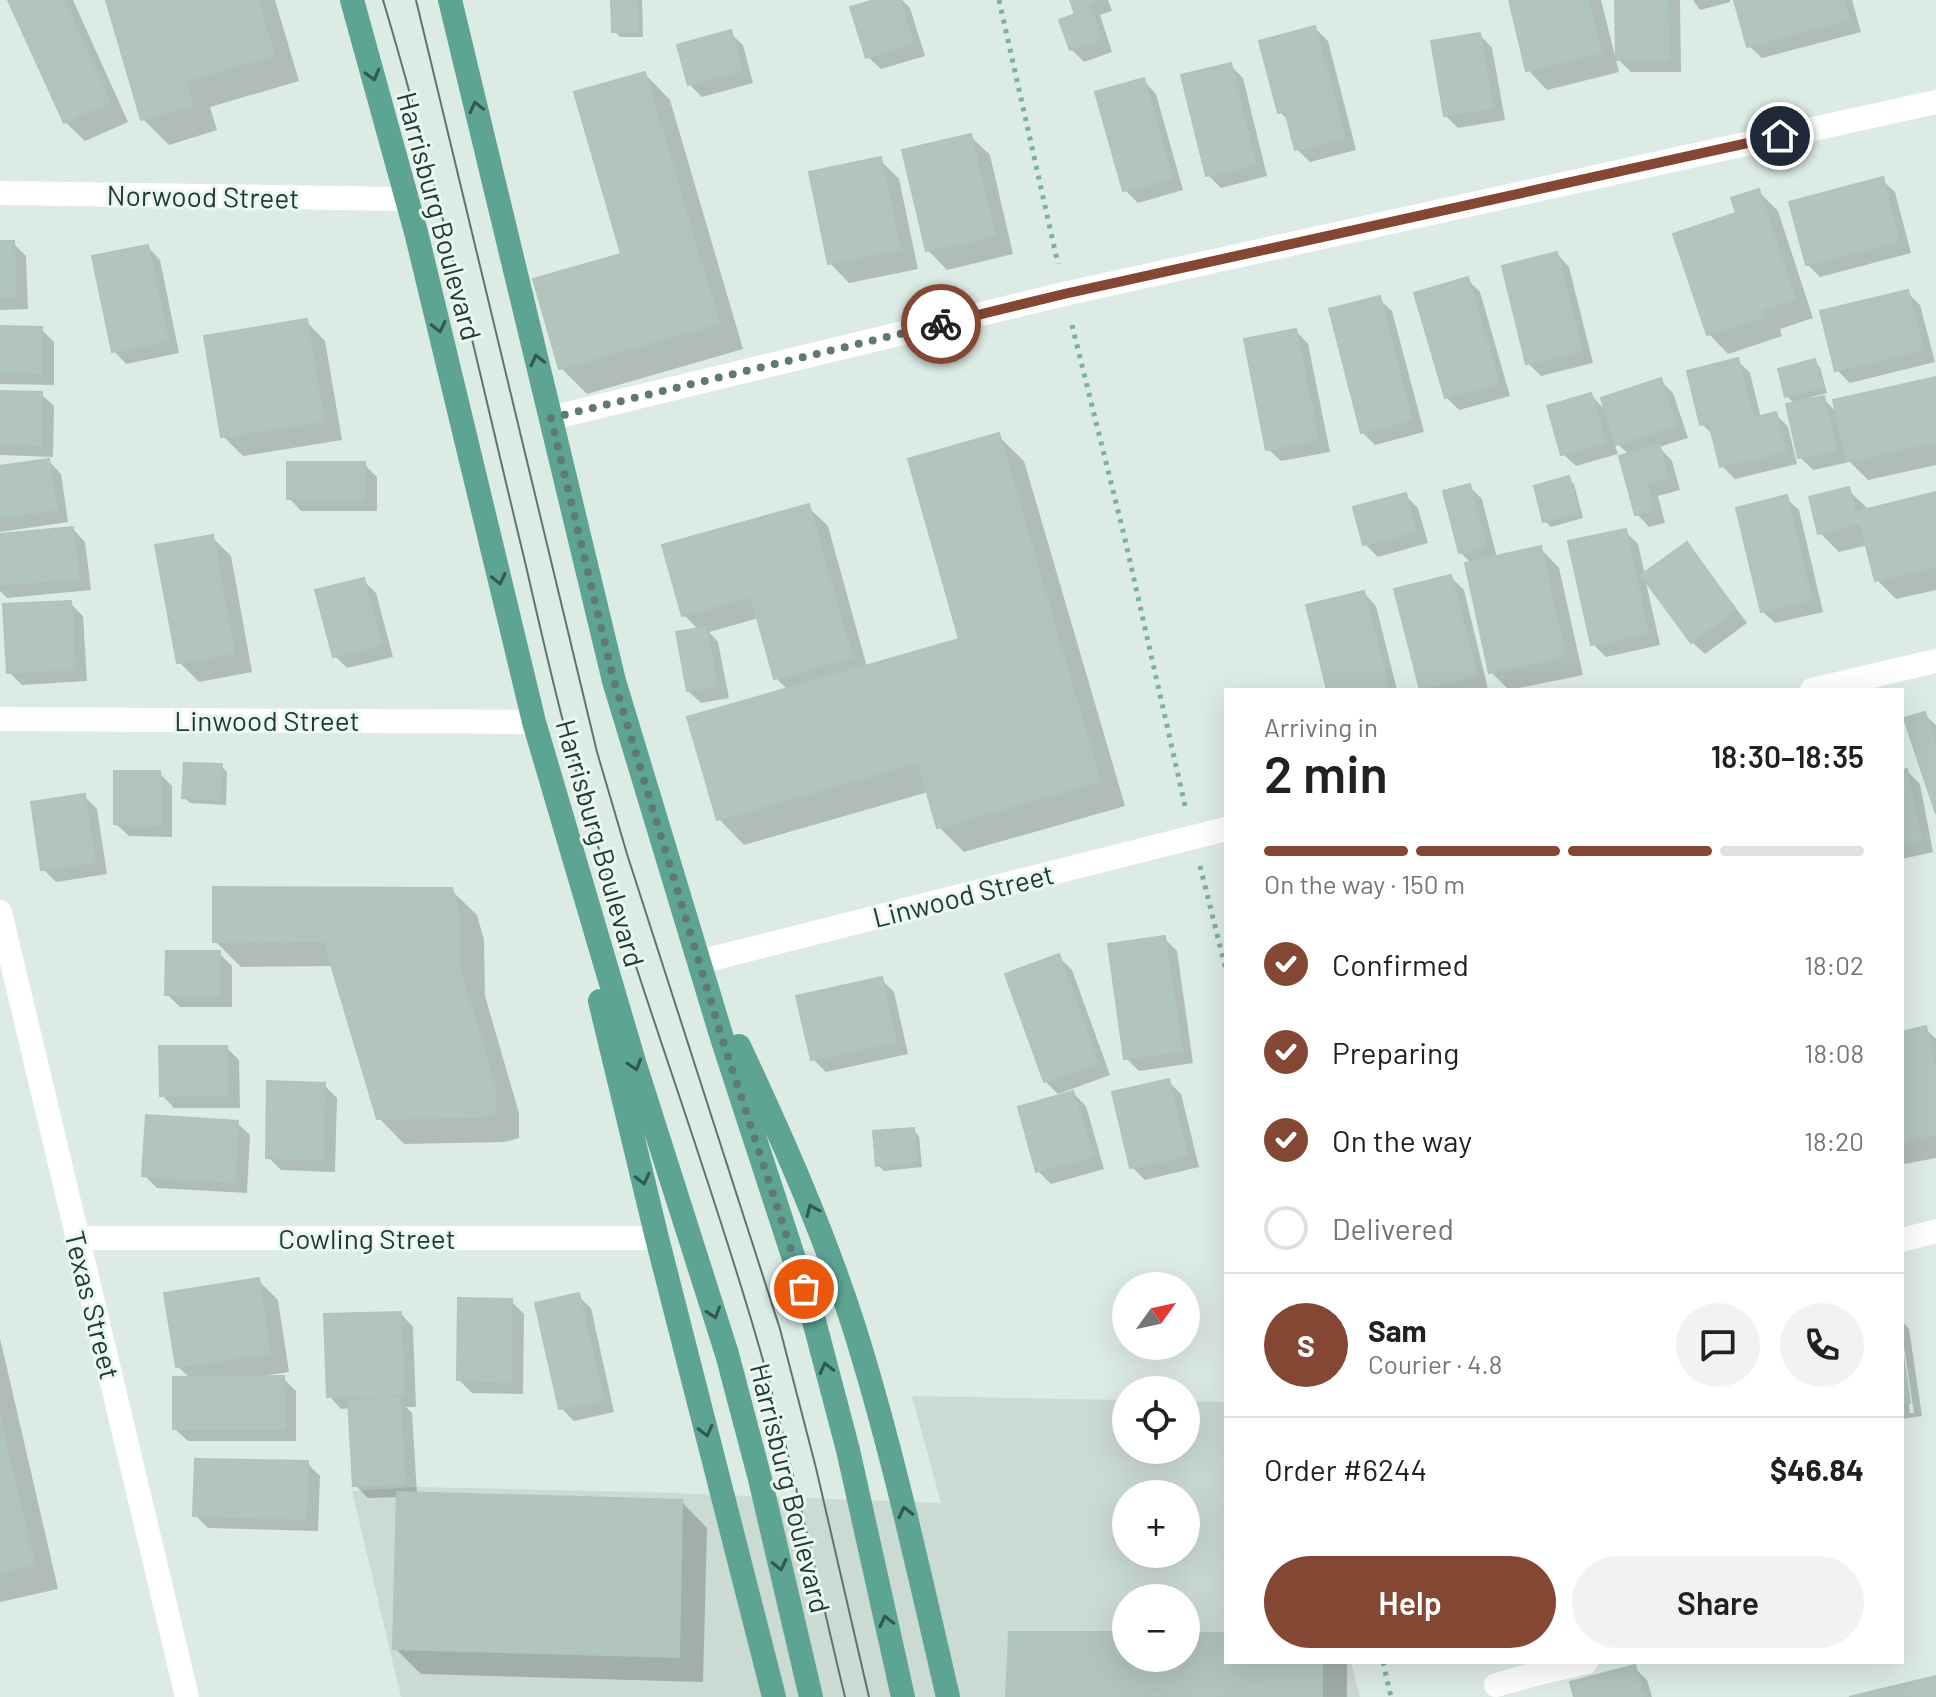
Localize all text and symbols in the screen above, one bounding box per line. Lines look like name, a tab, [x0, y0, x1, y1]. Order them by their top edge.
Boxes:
one-way arrow	[363, 68, 380, 82]
street label: Harrisburg Boulevard	[390, 88, 490, 344]
one-way arrow	[468, 101, 485, 115]
pin	[1746, 102, 1814, 170]
icon: home	[1758, 114, 1802, 158]
street label: Norwood Street	[106, 177, 300, 215]
courier	[901, 284, 981, 364]
icon: bike	[919, 302, 963, 346]
one-way arrow	[429, 319, 446, 333]
one-way arrow	[529, 353, 546, 367]
one-way arrow	[490, 572, 507, 586]
street label: Linwood Street	[174, 703, 360, 737]
text: Arriving in	[1264, 711, 1378, 742]
street label: Harrisburg Boulevard	[549, 715, 653, 971]
text: 18:30–18:35	[1711, 738, 1864, 774]
text: 2 min	[1264, 741, 1388, 803]
street label: Linwood Street	[869, 856, 1057, 934]
text: On the way · 150 m	[1264, 868, 1465, 899]
icon: check	[1264, 942, 1308, 986]
text: Confirmed	[1332, 946, 1469, 982]
text: 18:02	[1804, 949, 1864, 980]
icon: check	[1264, 1030, 1308, 1074]
text: Preparing	[1332, 1034, 1459, 1070]
text: 18:08	[1804, 1037, 1864, 1068]
one-way arrow	[626, 1058, 642, 1072]
icon: check	[1264, 1118, 1308, 1162]
text: On the way	[1332, 1122, 1472, 1158]
text: 18:20	[1804, 1125, 1864, 1156]
one-way arrow	[634, 1172, 651, 1186]
one-way arrow	[805, 1204, 821, 1219]
text: Delivered	[1332, 1210, 1454, 1246]
street label: Cowling Street	[278, 1221, 456, 1255]
street label: Texas Street	[58, 1227, 128, 1383]
pin	[770, 1255, 838, 1323]
icon: bag	[782, 1267, 826, 1311]
north arrow	[1112, 1272, 1200, 1360]
map controls	[1112, 1272, 1200, 1672]
button: chat	[1676, 1303, 1760, 1387]
button: phone	[1780, 1303, 1864, 1387]
one-way arrow	[704, 1306, 720, 1320]
text: Sam	[1368, 1312, 1427, 1348]
text: S	[1297, 1327, 1315, 1363]
text: Courier · 4.8	[1368, 1348, 1502, 1379]
street label: Harrisburg Boulevard	[744, 1360, 838, 1616]
one-way arrow	[819, 1361, 836, 1375]
button: locate	[1112, 1376, 1200, 1464]
one-way arrow	[697, 1424, 714, 1438]
text: Order #6244	[1264, 1451, 1427, 1487]
text: $46.84	[1770, 1451, 1864, 1487]
button: +	[1112, 1480, 1200, 1568]
one-way arrow	[897, 1506, 914, 1519]
button: Help	[1264, 1556, 1556, 1648]
button: Share	[1572, 1556, 1864, 1648]
one-way arrow	[771, 1557, 788, 1571]
button: −	[1112, 1584, 1200, 1672]
one-way arrow	[878, 1615, 895, 1628]

